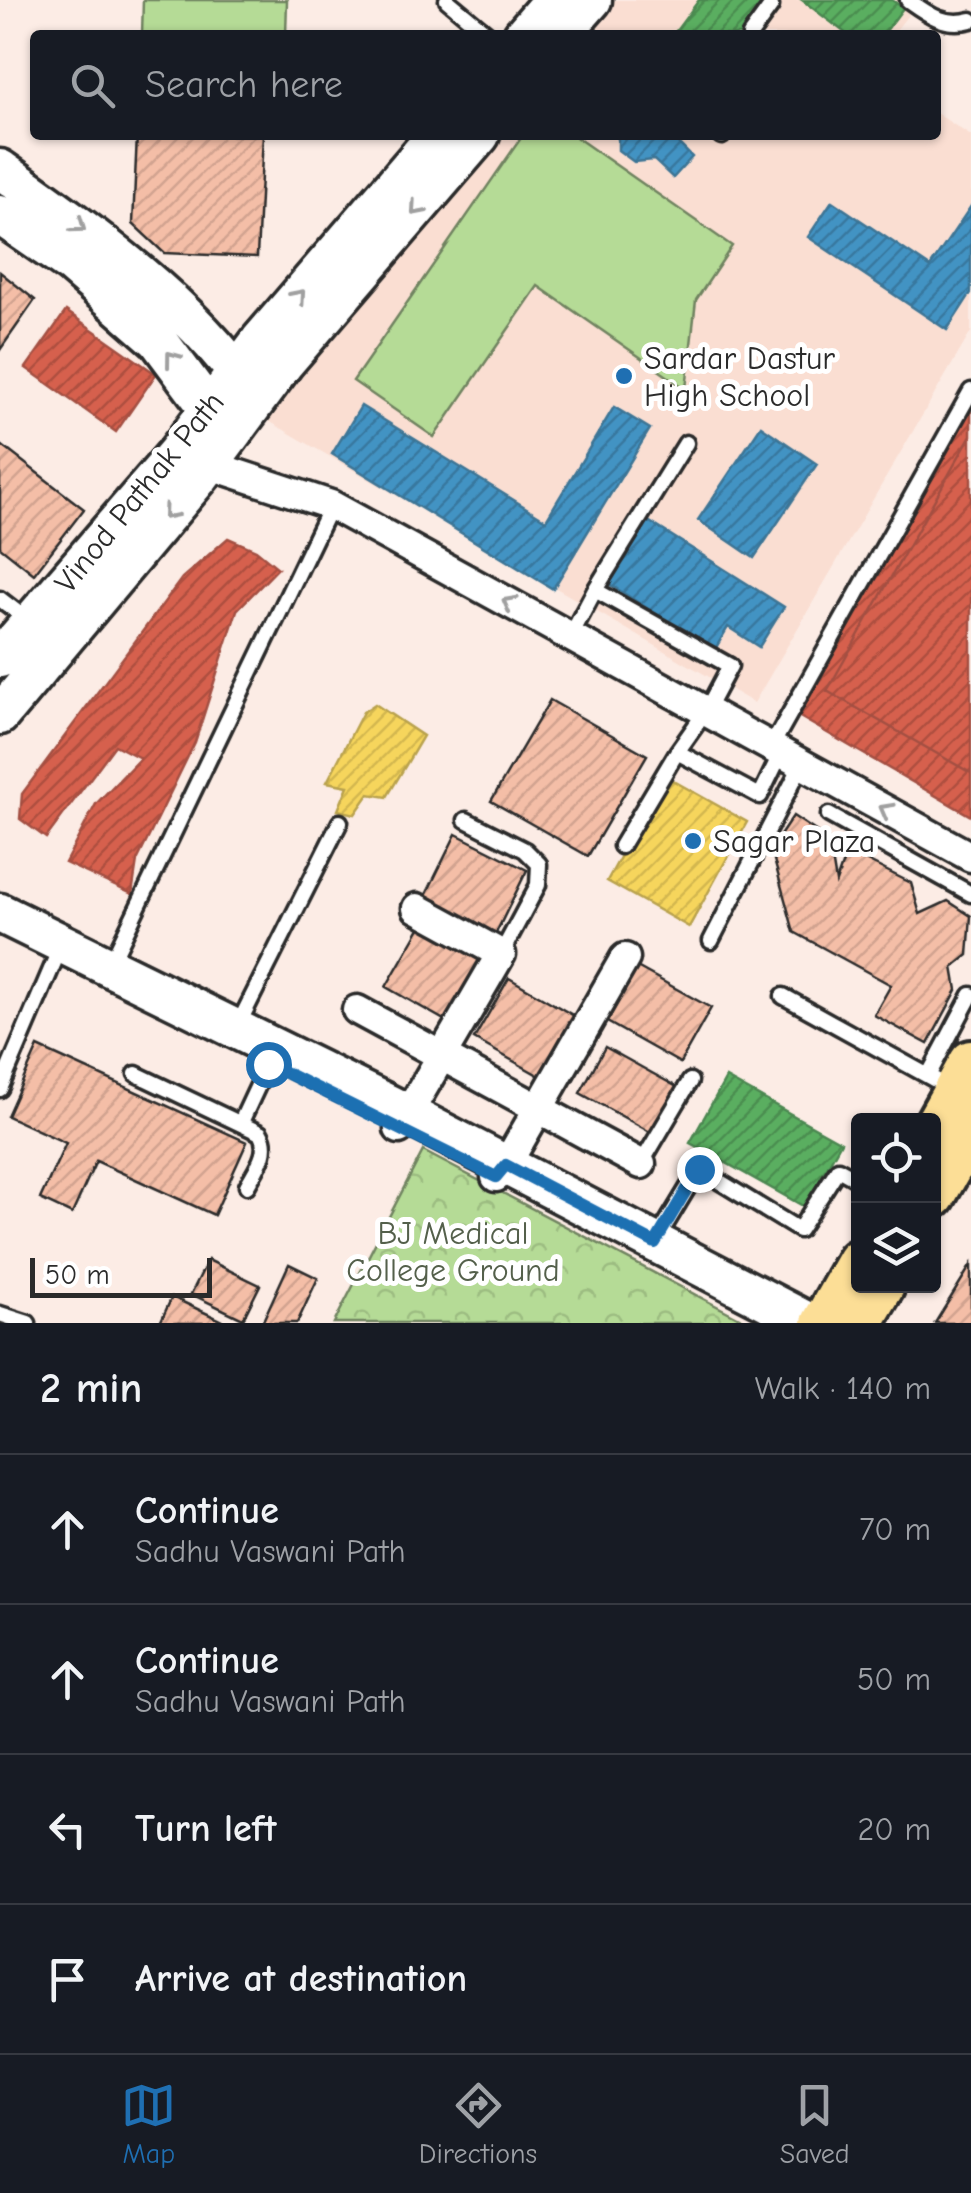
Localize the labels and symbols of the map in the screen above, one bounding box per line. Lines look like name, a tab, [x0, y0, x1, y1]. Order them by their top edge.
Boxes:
one-way arrow	[410, 197, 428, 216]
one-way arrow	[68, 214, 86, 231]
one-way arrow	[287, 289, 305, 308]
place label: Sardar Dastur High School	[644, 340, 835, 414]
one-way arrow	[165, 350, 184, 369]
marker: Sardar Dastur High School	[613, 365, 635, 387]
street label: Vinod Pathak Path	[47, 384, 232, 600]
one-way arrow	[163, 501, 181, 519]
one-way arrow	[502, 595, 520, 615]
one-way arrow	[878, 803, 896, 823]
place label: Sagar Plaza	[713, 823, 875, 860]
marker: Sagar Plaza	[682, 830, 704, 852]
route start	[246, 1042, 292, 1088]
route end	[677, 1147, 723, 1193]
park label: BJ Medical College Ground	[346, 1215, 560, 1289]
scale bar	[30, 1253, 212, 1298]

